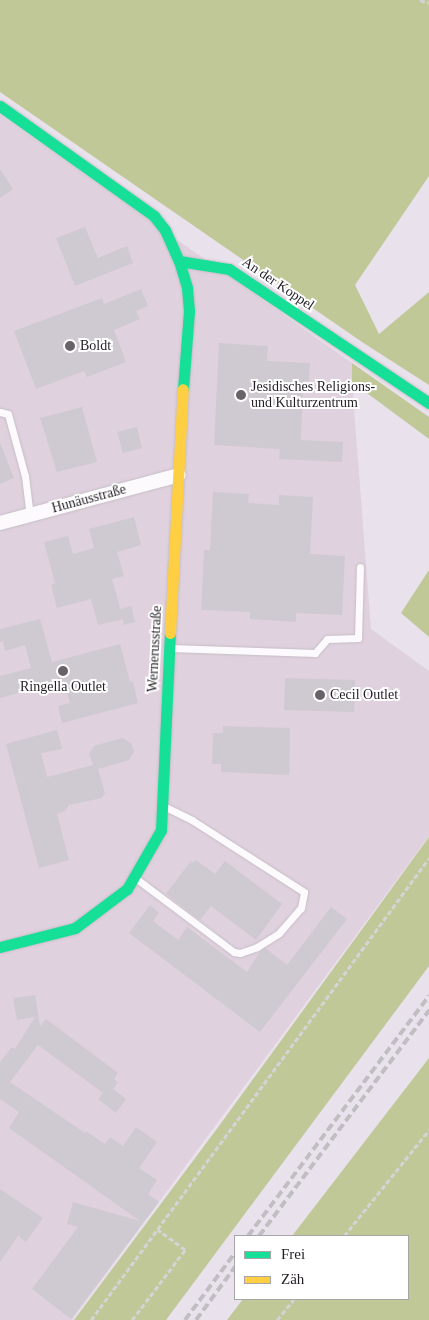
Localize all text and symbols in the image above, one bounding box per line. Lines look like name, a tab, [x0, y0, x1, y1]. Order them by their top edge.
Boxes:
street label: An der Koppel	[239, 254, 317, 314]
place label: Boldt	[80, 338, 111, 354]
marker: Boldt	[64, 340, 76, 352]
place label: Jesidisches Religions- und Kulturzentrum	[251, 379, 375, 412]
marker: Jesidisches Religions- und Kulturzentrum	[235, 389, 247, 401]
street label: Hunäusstraße	[50, 481, 128, 517]
street label: Wernerusstraße	[144, 605, 166, 693]
marker: Ringella Outlet	[57, 665, 69, 677]
place label: Ringella Outlet	[20, 679, 106, 695]
place label: Cecil Outlet	[330, 687, 398, 703]
marker: Cecil Outlet	[314, 689, 326, 701]
legend	[234, 1235, 409, 1300]
text: Frei	[281, 1246, 305, 1262]
text: Zäh	[281, 1271, 304, 1287]

